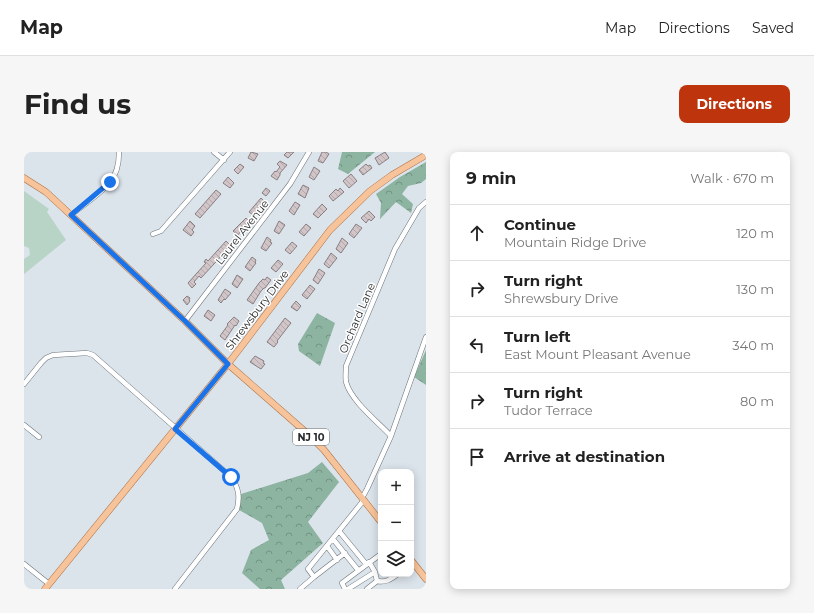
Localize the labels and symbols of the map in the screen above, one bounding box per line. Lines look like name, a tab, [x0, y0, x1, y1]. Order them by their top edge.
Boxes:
route end	[101, 173, 119, 191]
street label: Laurel Avenue	[212, 196, 272, 267]
street label: Shrewsbury Drive	[222, 267, 292, 353]
street label: Orchard Lane	[336, 280, 378, 355]
road number: NJ 10	[293, 429, 329, 445]
route start	[222, 468, 240, 486]

